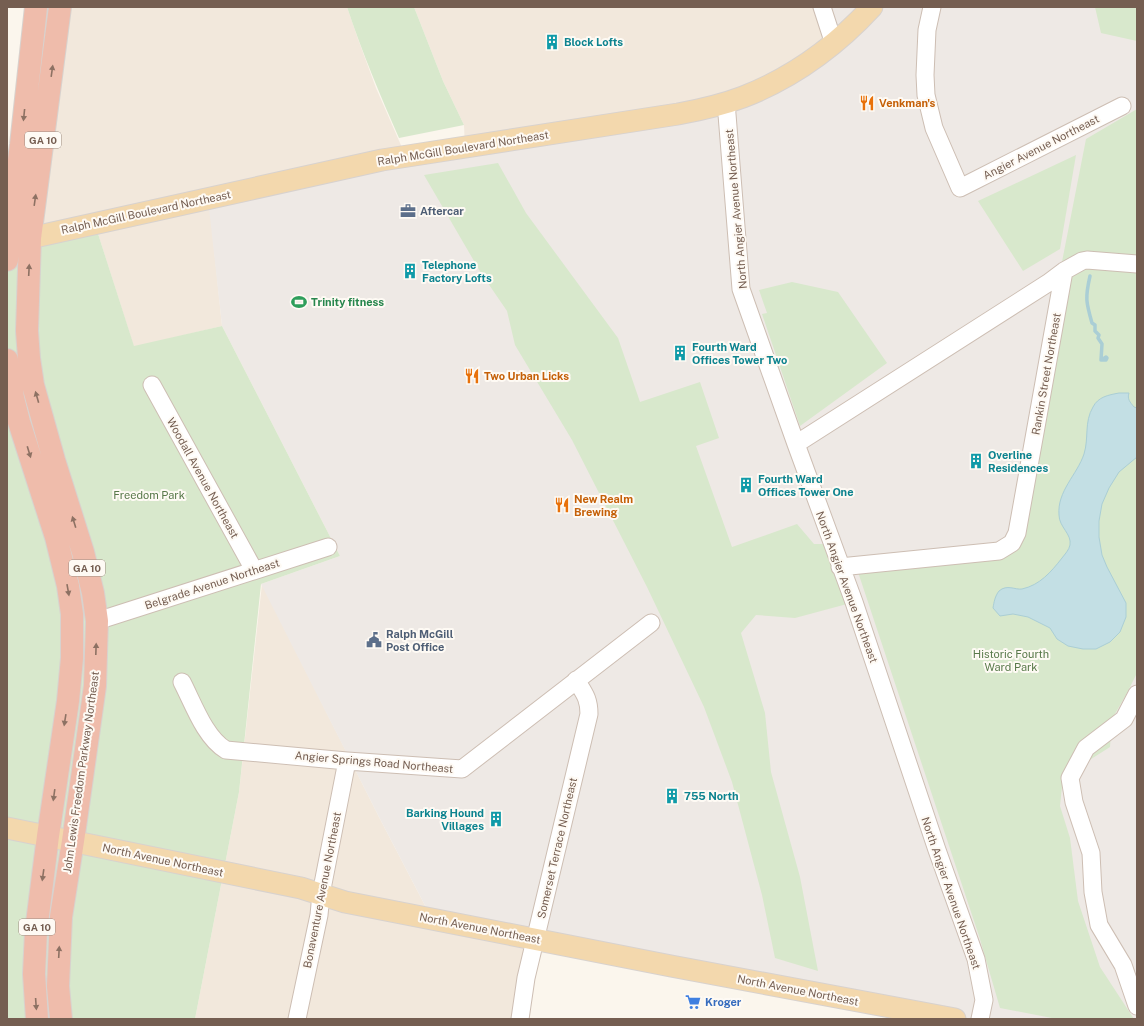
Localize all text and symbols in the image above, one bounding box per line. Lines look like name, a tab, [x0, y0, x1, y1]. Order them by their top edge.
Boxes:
building icon: Block Lofts	[543, 33, 561, 51]
place label: Block Lofts	[564, 36, 623, 48]
one-way arrow	[49, 65, 55, 77]
restaurant icon: Venkman's	[858, 94, 876, 112]
place label: Venkman's	[879, 97, 936, 109]
one-way arrow	[21, 109, 28, 121]
street label: Angier Avenue Northeast	[981, 113, 1101, 181]
street label: Ralph McGill Boulevard Northeast	[377, 129, 549, 167]
street label: North Angier Avenue Northeast	[723, 129, 749, 289]
road number: GA 10	[25, 132, 61, 148]
street label: Ralph McGill Boulevard Northeast	[60, 188, 232, 236]
one-way arrow	[32, 194, 38, 206]
office icon: Aftercar	[399, 202, 417, 220]
place label: Aftercar	[420, 205, 464, 217]
place label: Telephone Factory Lofts	[422, 259, 492, 284]
building icon: Telephone Factory Lofts	[401, 262, 419, 280]
one-way arrow	[26, 264, 33, 276]
sports icon: Trinity fitness	[290, 293, 308, 311]
place label: Trinity fitness	[311, 296, 384, 308]
street label: Rankin Street Northeast	[1029, 312, 1063, 436]
place label: Fourth Ward Offices Tower Two	[692, 341, 787, 366]
building icon: Fourth Ward Offices Tower Two	[671, 344, 689, 362]
restaurant icon: Two Urban Licks	[463, 367, 481, 385]
place label: Two Urban Licks	[484, 370, 569, 382]
one-way arrow	[34, 391, 40, 403]
street label: Woodall Avenue Northeast	[165, 416, 241, 540]
one-way arrow	[26, 446, 32, 458]
place label: Overline Residences	[988, 449, 1048, 474]
building icon: Overline Residences	[967, 452, 985, 470]
place label: Fourth Ward Offices Tower One	[758, 473, 853, 498]
building icon: Fourth Ward Offices Tower One	[737, 476, 755, 494]
park label: Freedom Park	[113, 489, 185, 501]
place label: New Realm Brewing	[574, 493, 633, 518]
restaurant icon: New Realm Brewing	[553, 496, 571, 514]
street label: North Angier Avenue Northeast	[814, 510, 880, 664]
one-way arrow	[71, 516, 77, 528]
street label: Belgrade Avenue Northeast	[143, 557, 281, 611]
road number: GA 10	[69, 560, 105, 576]
one-way arrow	[66, 584, 72, 596]
place label: Ralph McGill Post Office	[386, 628, 454, 653]
public building icon: Ralph McGill Post Office	[365, 631, 383, 649]
one-way arrow	[93, 642, 99, 655]
park label: Historic Fourth Ward Park	[973, 648, 1049, 673]
street label: John Lewis Freedom Parkway Northeast	[61, 670, 101, 874]
one-way arrow	[62, 714, 68, 726]
street label: Angier Springs Road Northeast	[294, 749, 454, 775]
street label: Somerset Terrace Northeast	[535, 776, 579, 920]
building icon: 755 North	[663, 787, 681, 805]
one-way arrow	[51, 789, 57, 801]
place label: 755 North	[684, 790, 739, 802]
place label: Barking Hound Villages	[406, 807, 484, 832]
building icon: Barking Hound Villages	[487, 810, 505, 828]
street label: Bonaventure Avenue Northeast	[301, 811, 343, 969]
street label: North Angier Avenue Northeast	[919, 815, 983, 971]
street label: North Avenue Northeast	[101, 841, 225, 879]
one-way arrow	[40, 868, 46, 881]
street label: North Avenue Northeast	[418, 910, 542, 946]
road number: GA 10	[19, 919, 55, 935]
one-way arrow	[56, 945, 62, 958]
street label: North Avenue Northeast	[736, 972, 860, 1008]
supermarket icon: Kroger	[684, 993, 702, 1011]
place label: Kroger	[705, 996, 742, 1008]
one-way arrow	[33, 998, 40, 1010]

